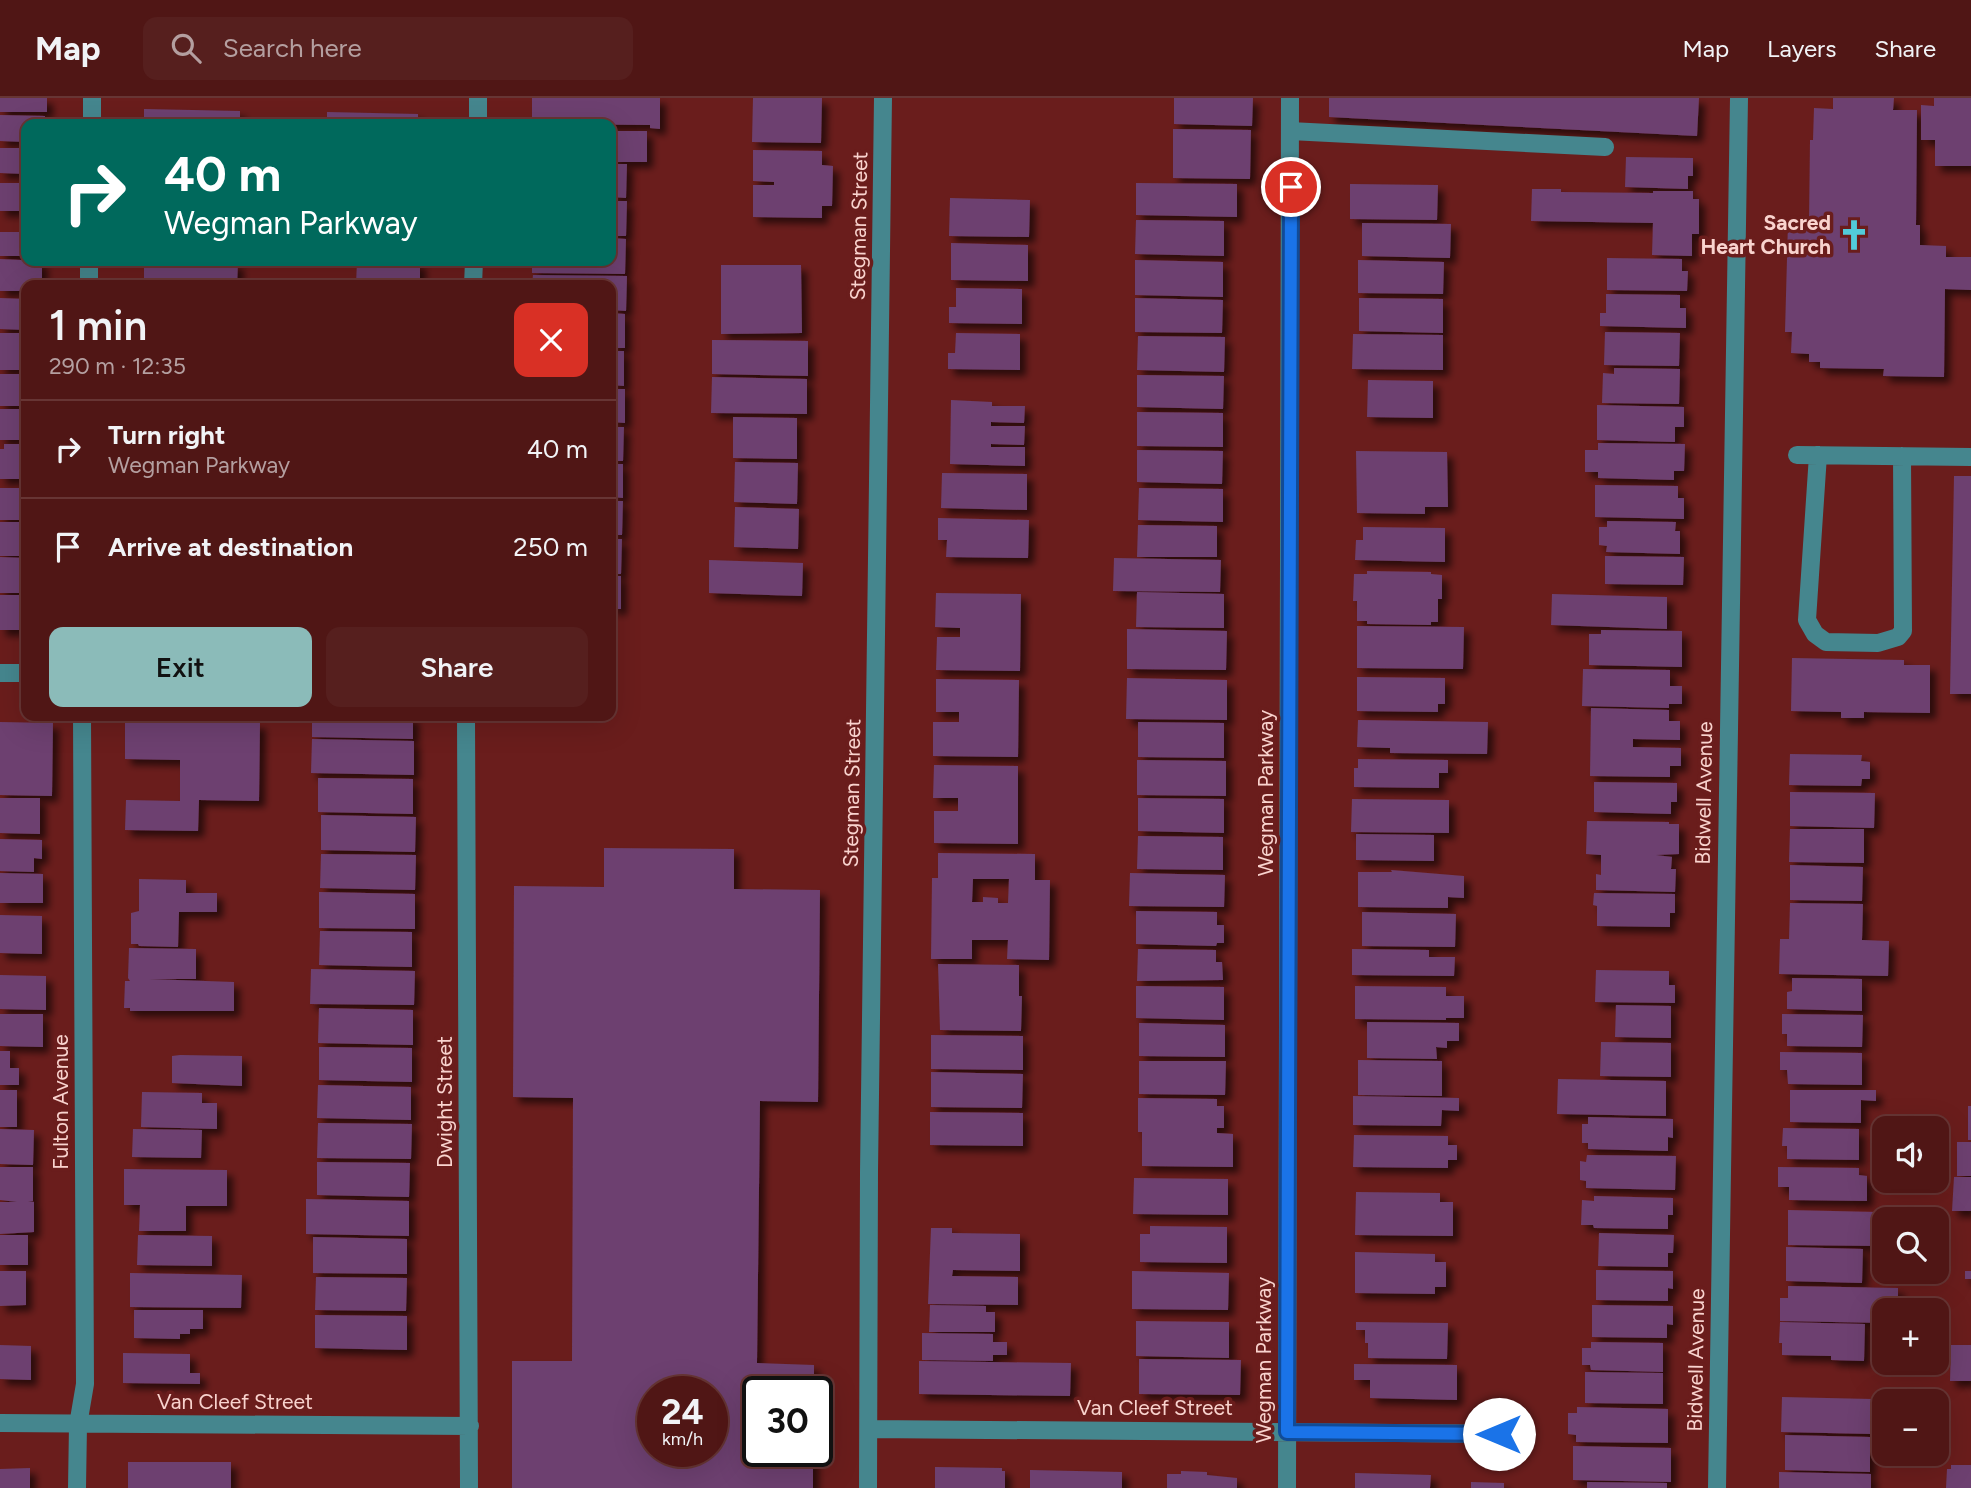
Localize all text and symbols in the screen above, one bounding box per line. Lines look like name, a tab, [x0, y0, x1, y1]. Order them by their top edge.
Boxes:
search box	[143, 17, 633, 80]
text: Map	[35, 29, 101, 68]
icon: search	[167, 29, 205, 67]
text: Search here	[223, 32, 362, 64]
text: Map	[1682, 34, 1729, 63]
text: Layers	[1767, 34, 1836, 63]
text: Share	[1874, 34, 1936, 63]
text: 40 m	[164, 144, 281, 203]
icon: right	[49, 147, 140, 238]
street label: Stegman Street	[845, 151, 872, 301]
pin	[1261, 157, 1321, 217]
icon: arrive	[1272, 168, 1310, 206]
text: Wegman Parkway	[164, 204, 417, 242]
place label: Sacred Heart Church	[1701, 210, 1831, 259]
church icon: Sacred Heart Church	[1837, 218, 1871, 252]
text: 1 min	[49, 300, 147, 351]
button: close	[514, 303, 588, 377]
text: 290 m · 12:35	[49, 352, 186, 380]
text: Turn right	[108, 419, 225, 451]
icon: right	[49, 430, 87, 468]
text: 40 m	[527, 433, 588, 465]
text: Wegman Parkway	[108, 451, 290, 479]
icon: arrive	[49, 528, 87, 566]
text: Arrive at destination	[108, 531, 353, 563]
text: 250 m	[513, 531, 588, 563]
button: Exit	[49, 627, 312, 707]
button: Share	[326, 627, 588, 707]
street label: Wegman Parkway	[1253, 710, 1278, 876]
street label: Stegman Street	[838, 718, 865, 868]
street label: Bidwell Avenue	[1690, 721, 1717, 865]
street label: Fulton Avenue	[48, 1034, 73, 1170]
street label: Dwight Street	[432, 1036, 457, 1168]
map controls	[1872, 1116, 1949, 1466]
button: sound	[1872, 1116, 1949, 1193]
button: search	[1872, 1207, 1949, 1284]
street label: Wegman Parkway	[1251, 1277, 1276, 1443]
street label: Bidwell Avenue	[1682, 1288, 1709, 1432]
button: +	[1872, 1298, 1949, 1375]
speed limit sign: 30	[742, 1376, 833, 1467]
street label: Van Cleef Street	[157, 1389, 313, 1414]
button: −	[1872, 1389, 1949, 1466]
text: 24	[661, 1391, 704, 1433]
street label: Van Cleef Street	[1077, 1395, 1233, 1420]
position arrow	[1462, 1397, 1536, 1471]
text: km/h	[662, 1428, 703, 1450]

